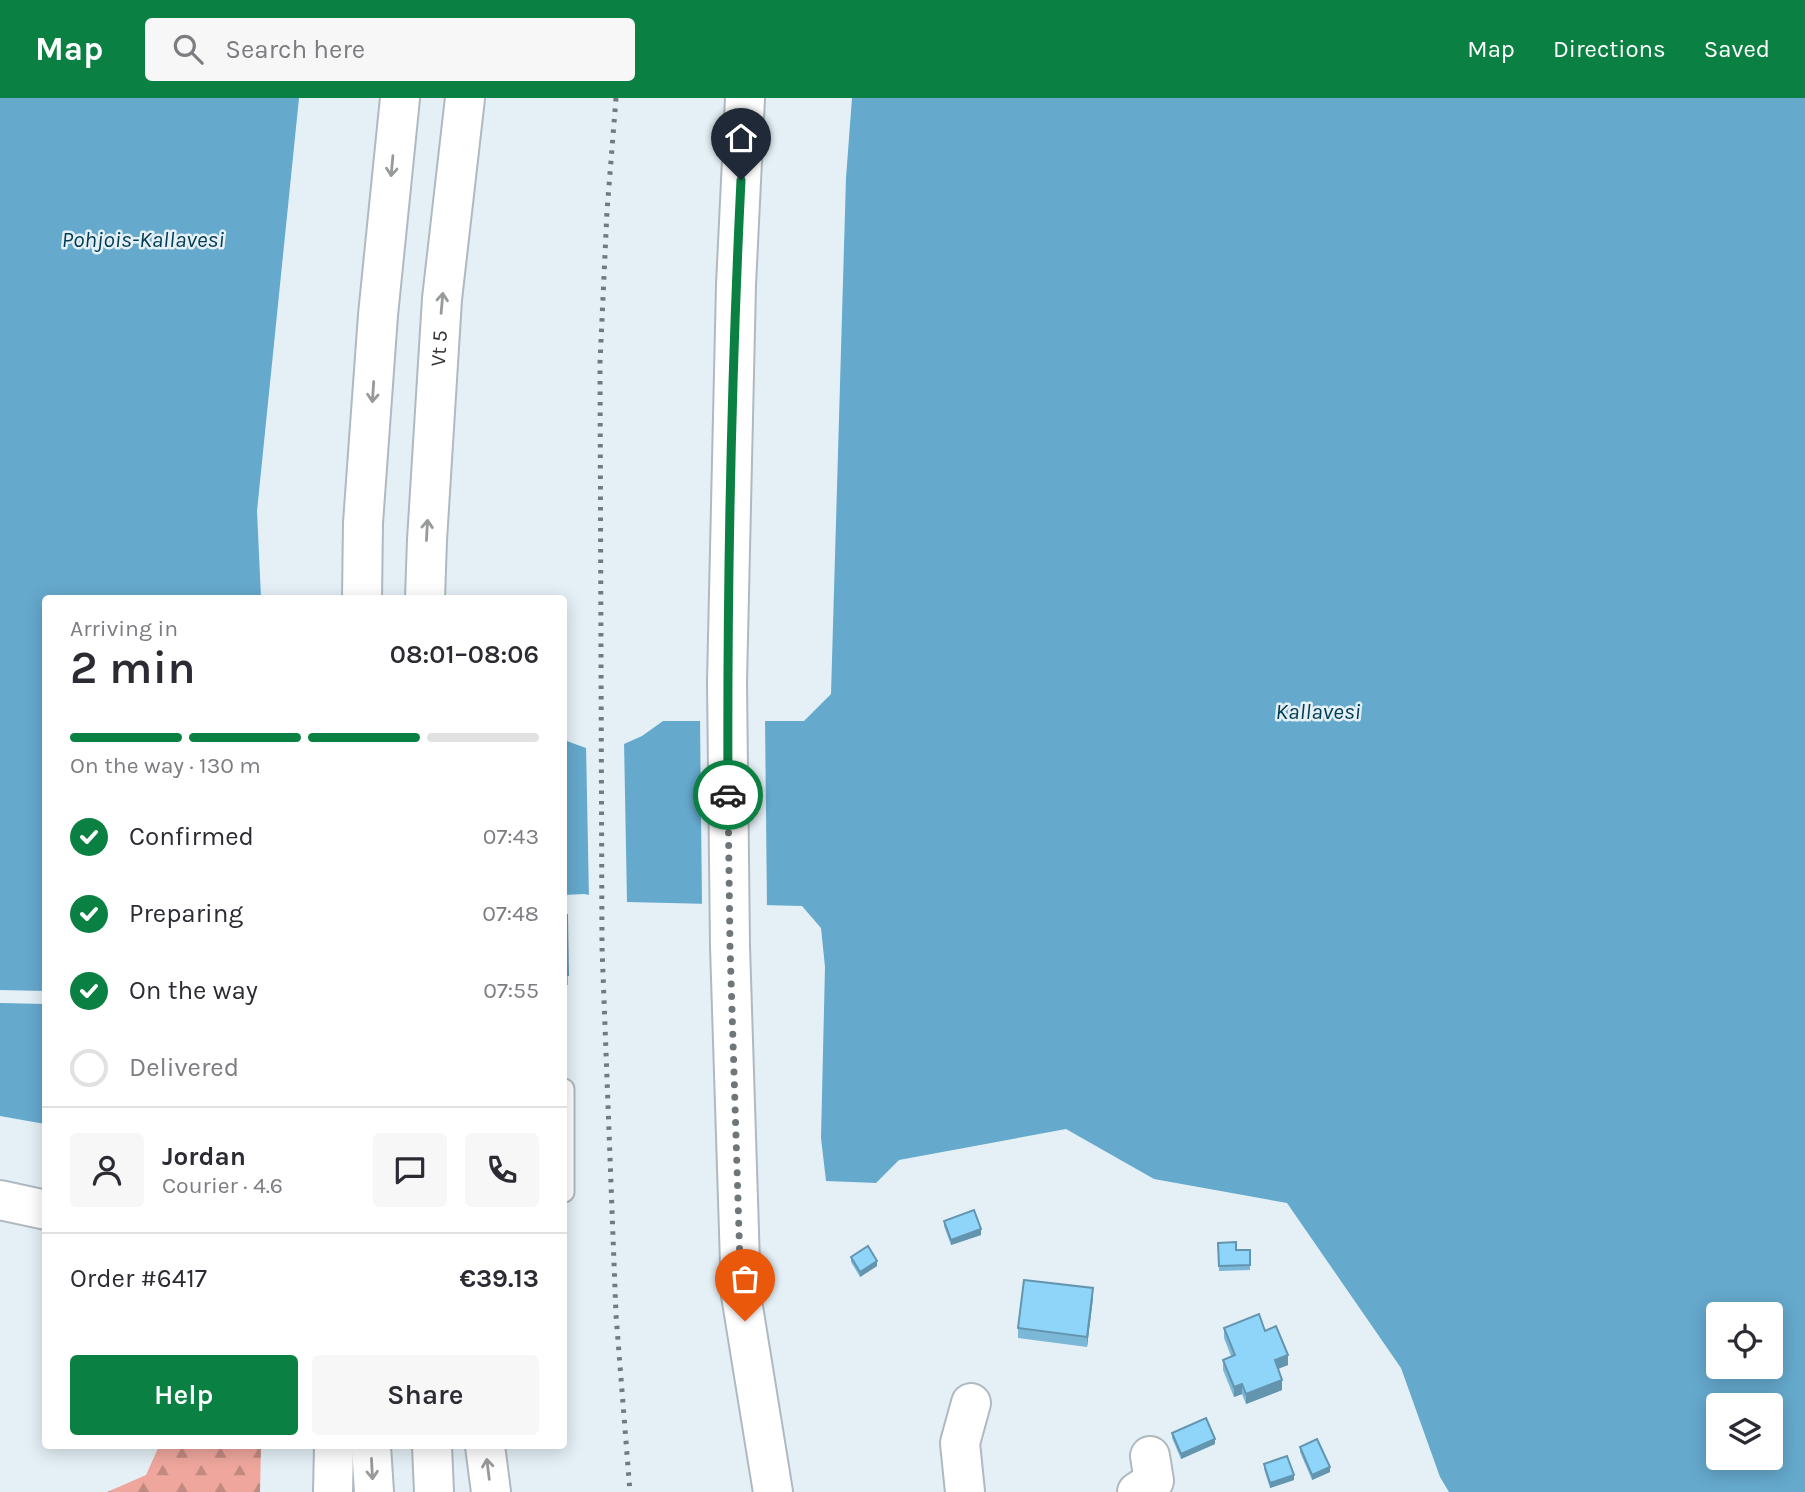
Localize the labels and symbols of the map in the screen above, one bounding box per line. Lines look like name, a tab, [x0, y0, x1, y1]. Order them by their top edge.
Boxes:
pin	[711, 108, 771, 180]
one-way arrow	[385, 154, 398, 177]
water label: Pohjois-Kallavesi	[62, 226, 224, 253]
one-way arrow	[436, 292, 449, 315]
street label: Vt 5	[426, 329, 452, 367]
one-way arrow	[366, 381, 379, 403]
one-way arrow	[421, 519, 434, 542]
water label: Kallavesi	[1275, 698, 1361, 725]
courier	[693, 760, 763, 830]
pin	[715, 1249, 775, 1321]
one-way arrow	[366, 1457, 379, 1480]
one-way arrow	[482, 1458, 495, 1481]

